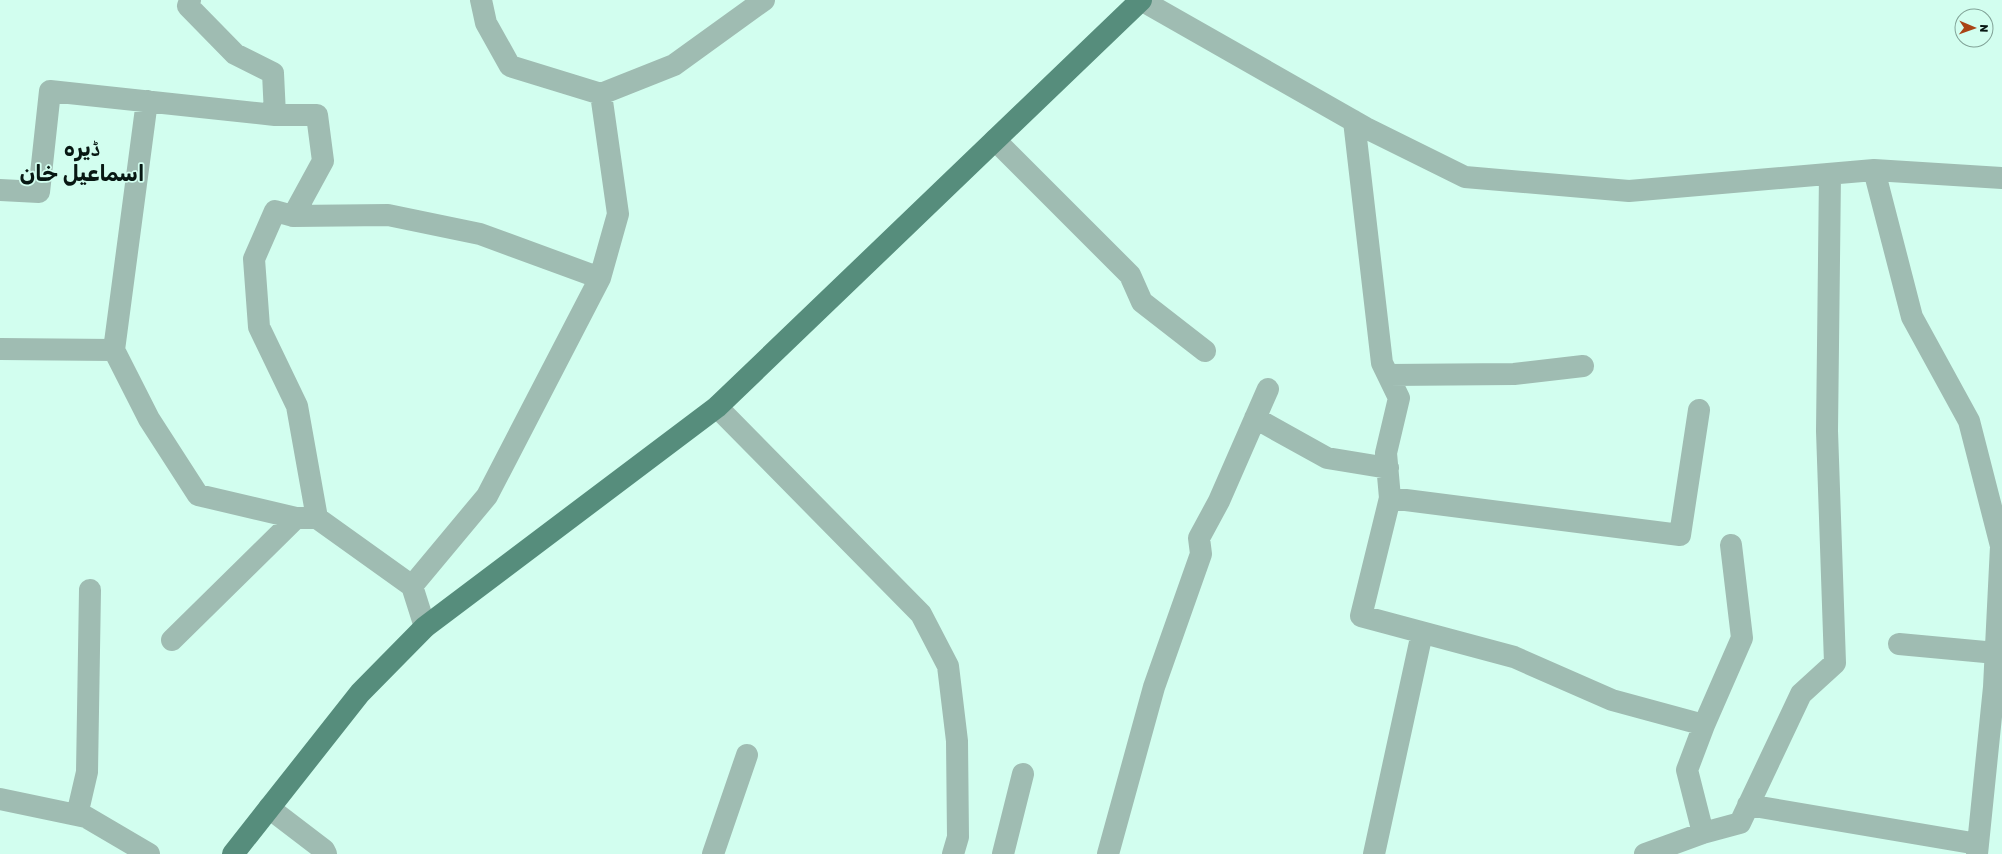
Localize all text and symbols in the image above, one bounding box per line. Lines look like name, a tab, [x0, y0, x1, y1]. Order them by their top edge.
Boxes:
north arrow	[1954, 8, 1994, 48]
text: N	[1977, 24, 1990, 33]
district label: ڈیره اسماعیل خان	[19, 135, 145, 187]

